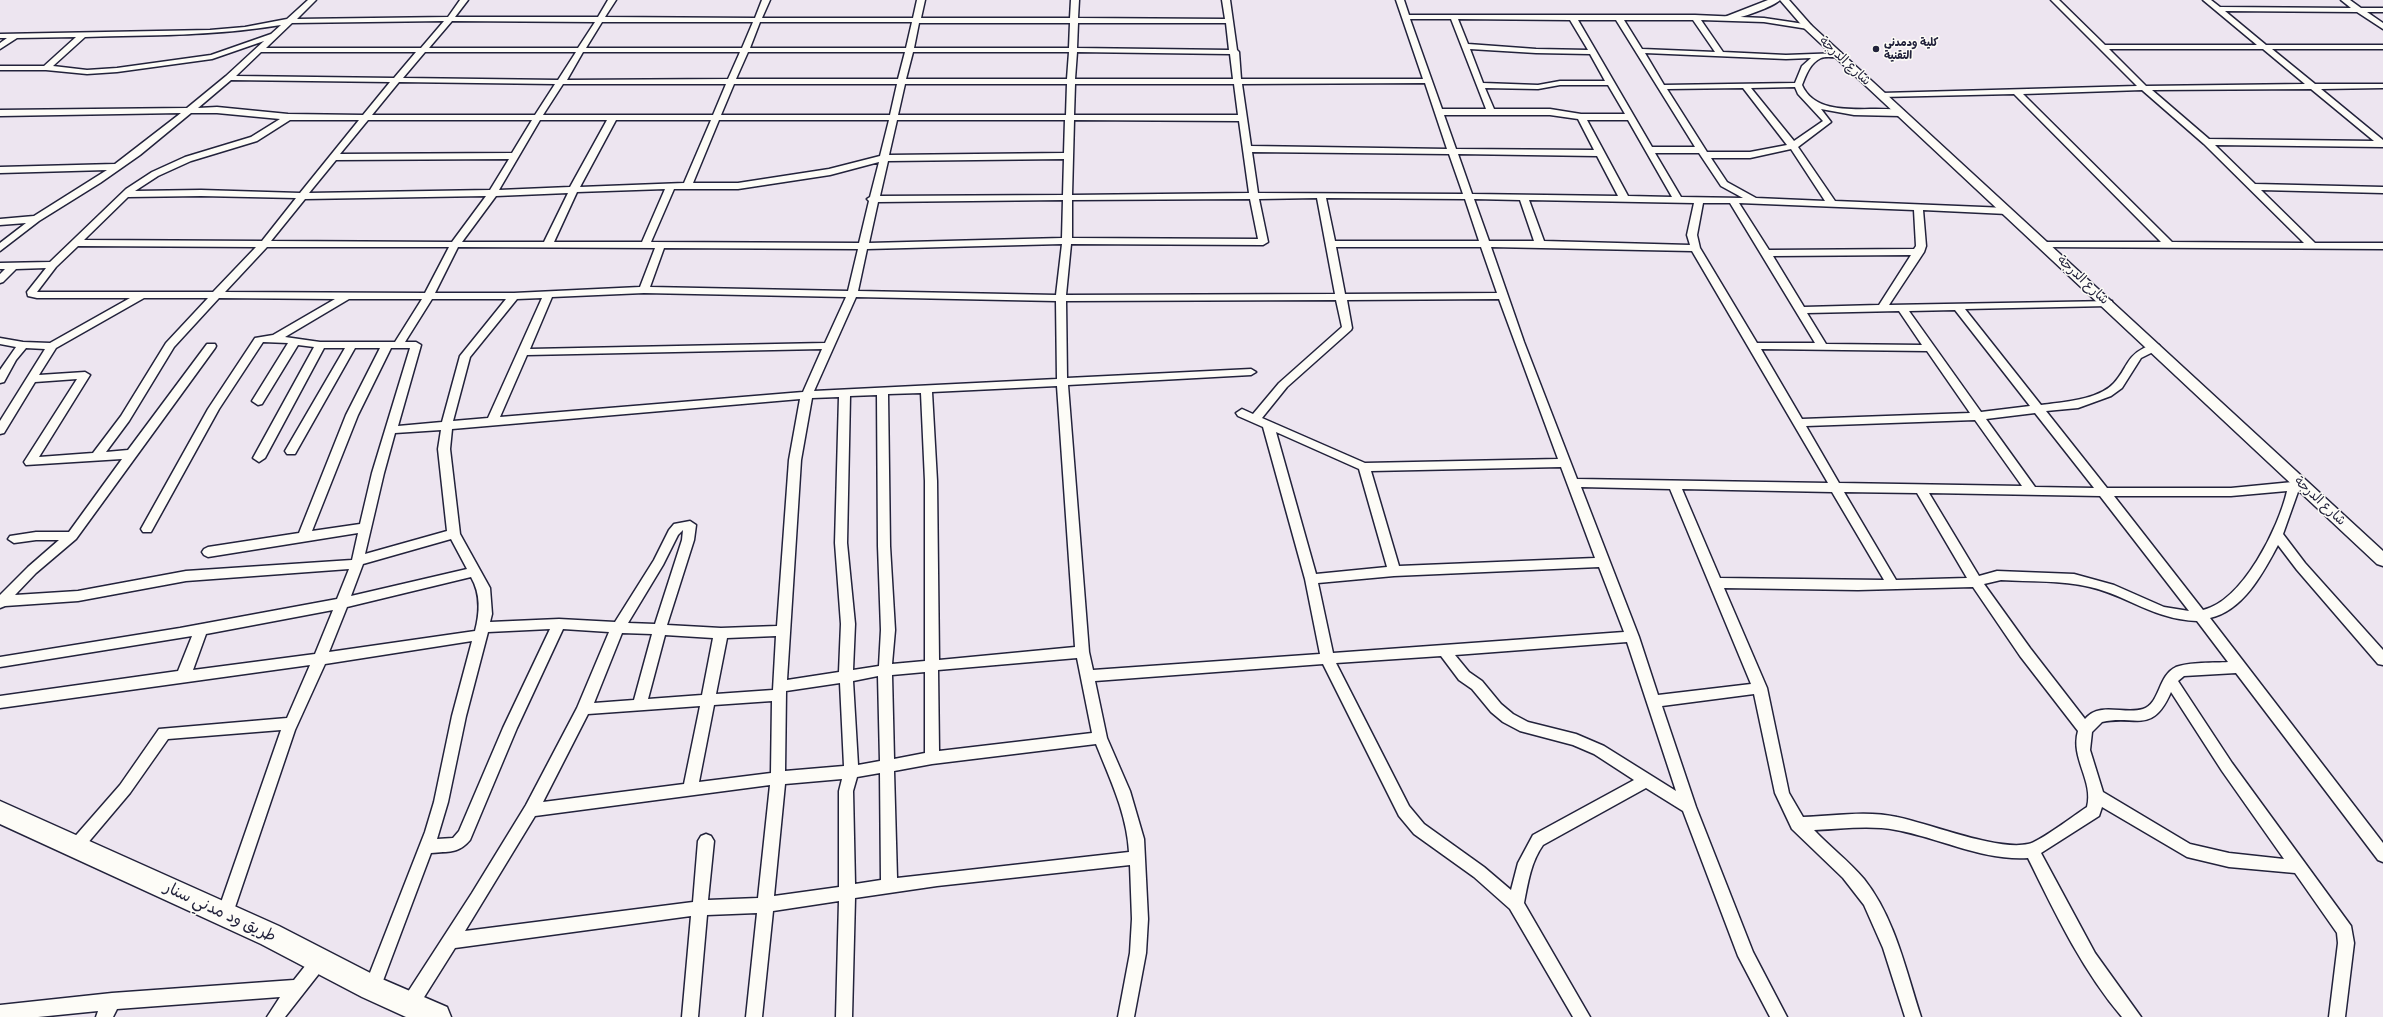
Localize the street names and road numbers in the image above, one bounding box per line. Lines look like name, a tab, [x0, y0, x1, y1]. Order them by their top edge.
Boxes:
street label: شارع الدرجة	[1816, 33, 1874, 89]
street label: شارع الدرجة	[2054, 252, 2112, 308]
street label: شارع الدرجة	[2291, 473, 2349, 529]
street label: طريق ود مدني سنار	[161, 878, 279, 946]

